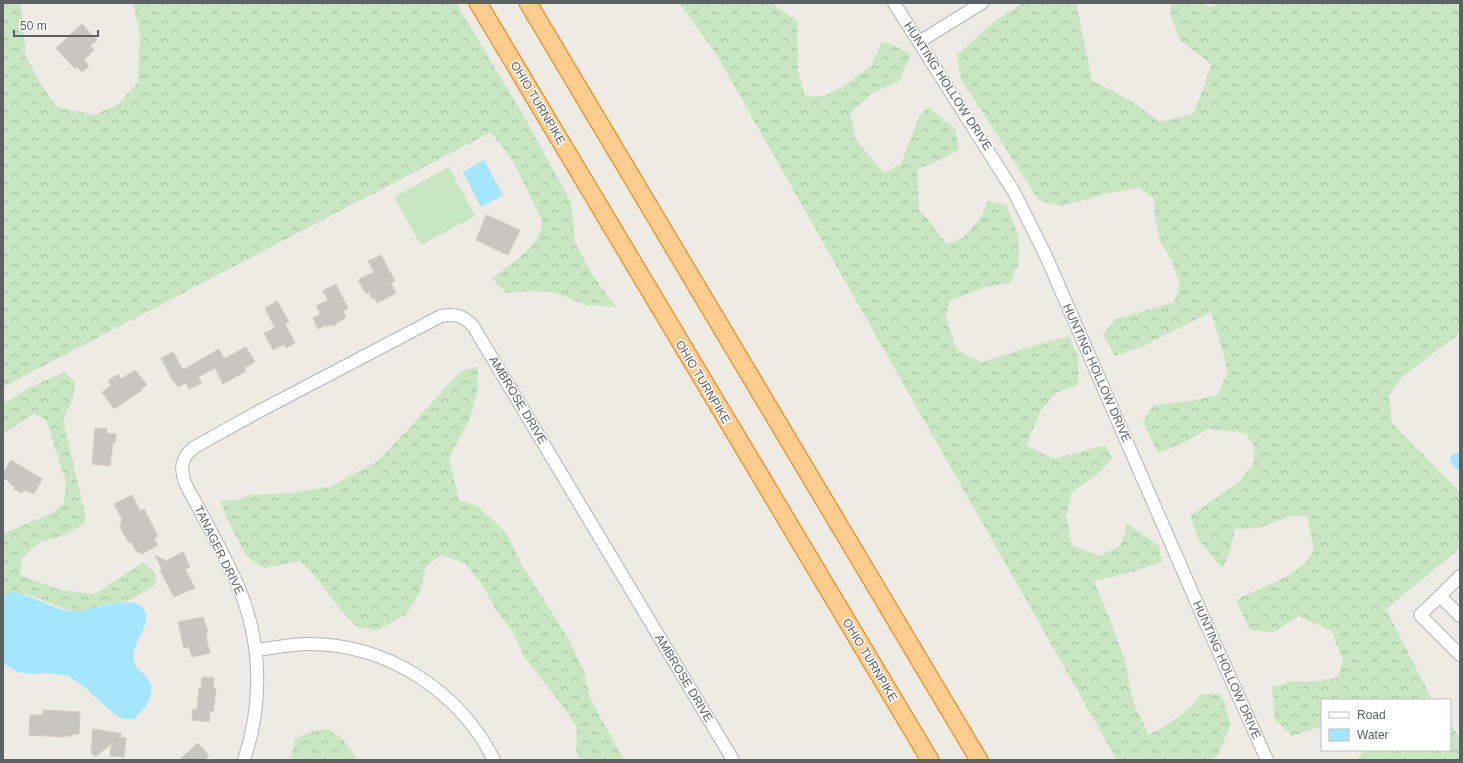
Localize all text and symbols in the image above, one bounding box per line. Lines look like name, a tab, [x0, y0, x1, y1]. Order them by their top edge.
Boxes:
scale bar	[14, 12, 98, 38]
text: 50 m	[20, 19, 47, 33]
street label: HUNTING HOLLOW DRIVE	[901, 19, 995, 153]
street label: OHIO TURNPIKE	[508, 59, 568, 147]
street label: HUNTING HOLLOW DRIVE	[1060, 302, 1134, 444]
street label: OHIO TURNPIKE	[673, 338, 733, 426]
street label: AMBROSE DRIVE	[486, 354, 550, 446]
street label: TANAGER DRIVE	[191, 503, 247, 597]
street label: HUNTING HOLLOW DRIVE	[1190, 599, 1264, 741]
street label: OHIO TURNPIKE	[840, 616, 900, 704]
street label: AMBROSE DRIVE	[652, 632, 716, 724]
legend	[1321, 699, 1451, 751]
text: Road	[1357, 708, 1386, 722]
text: Water	[1357, 728, 1389, 742]

